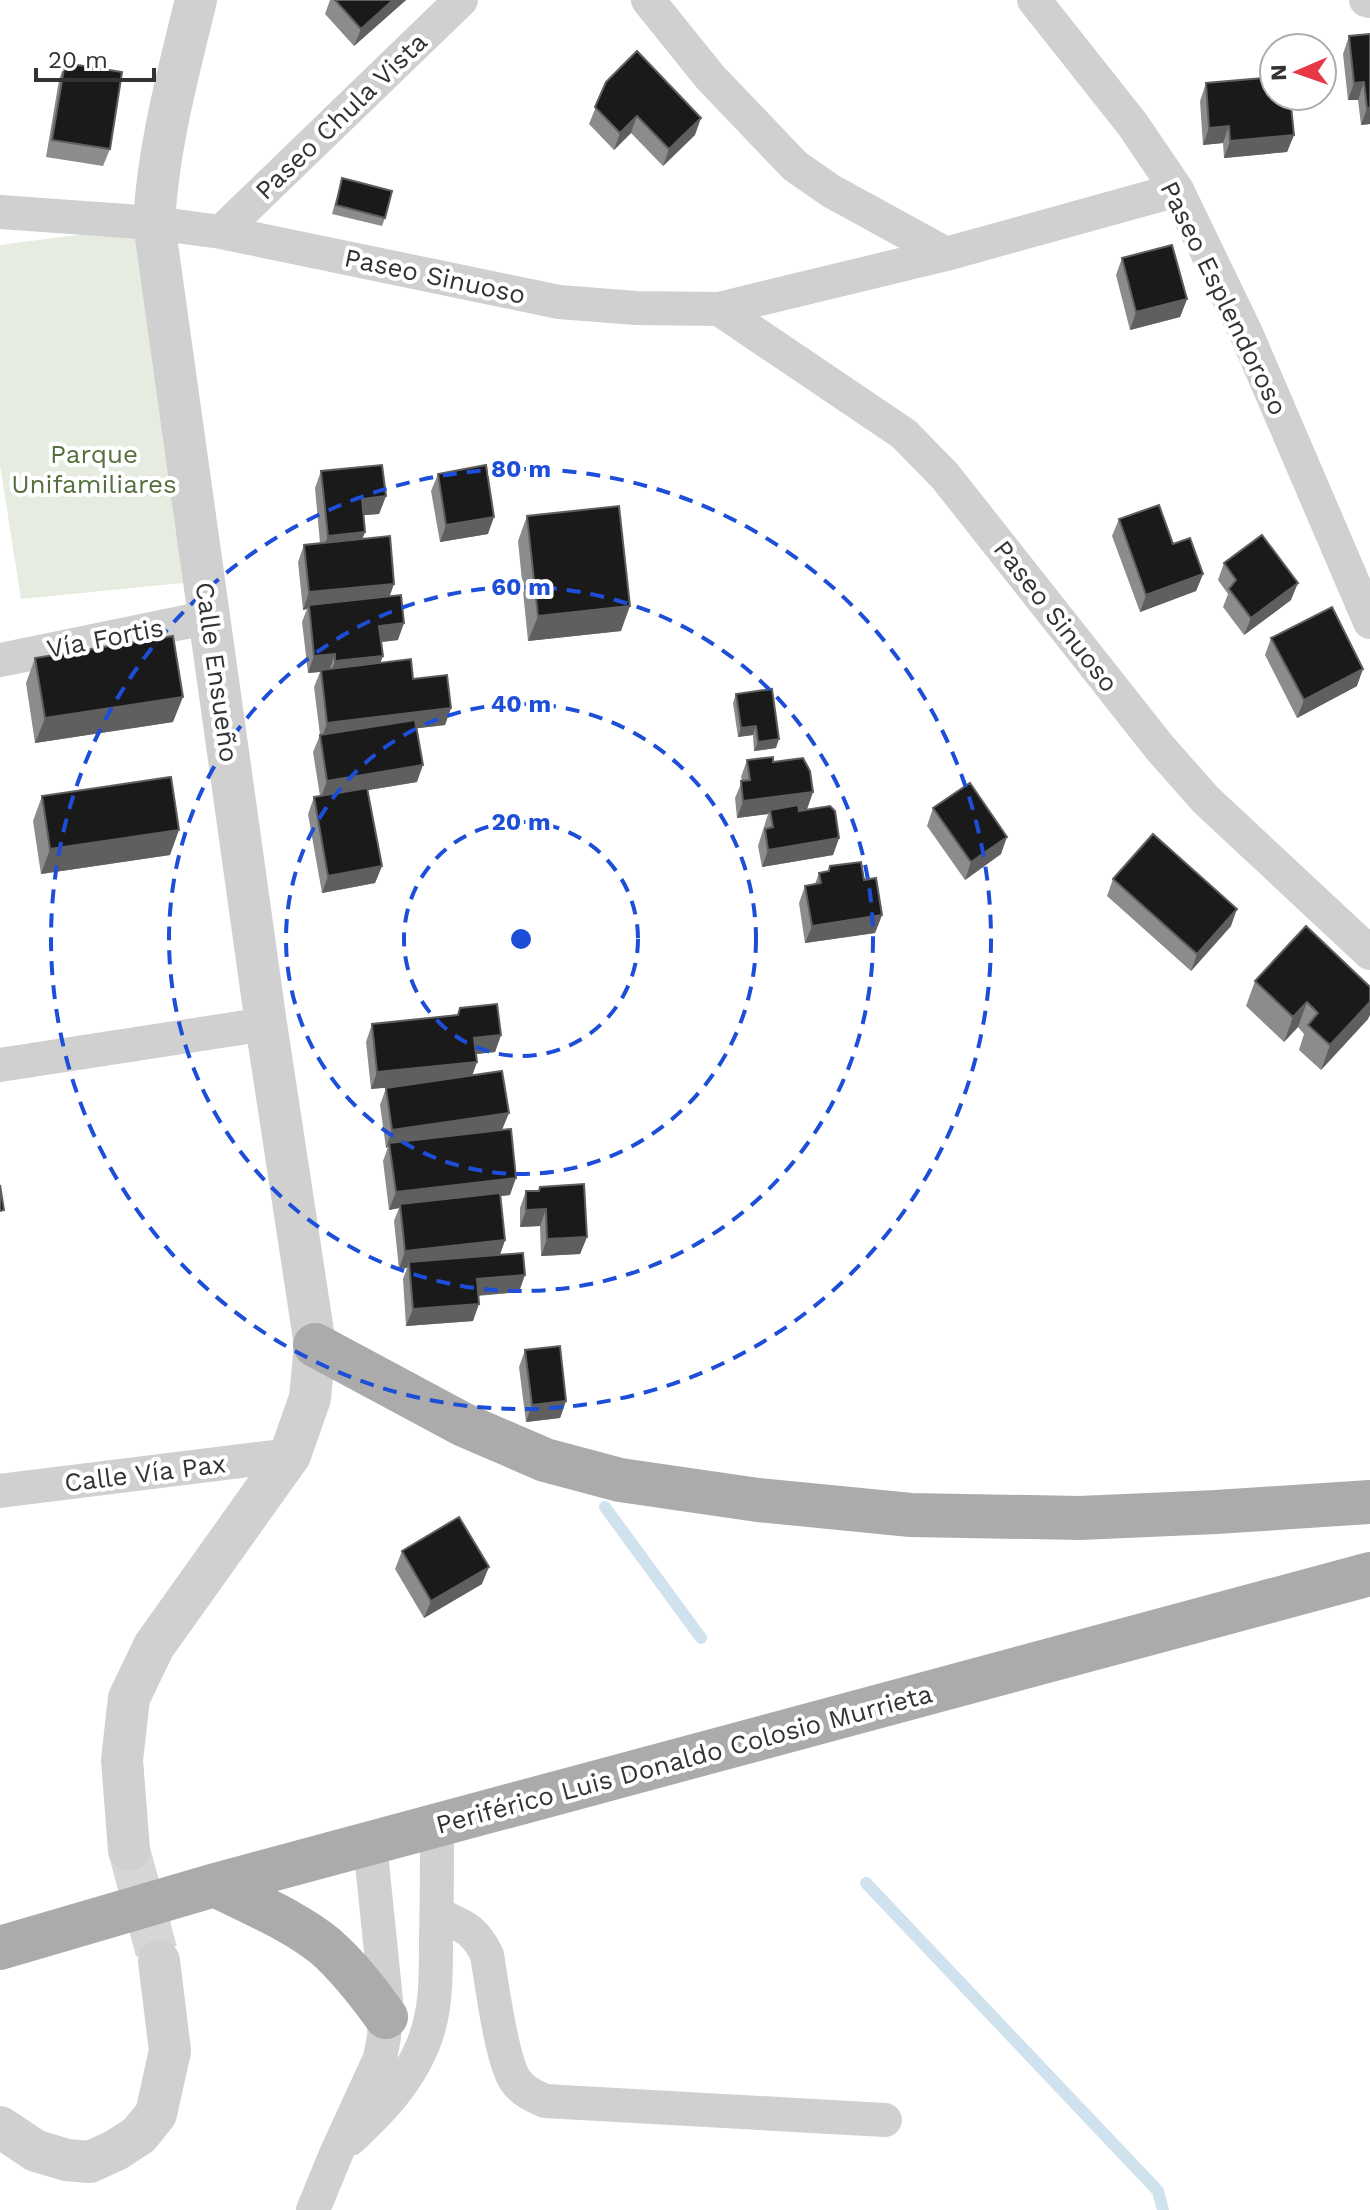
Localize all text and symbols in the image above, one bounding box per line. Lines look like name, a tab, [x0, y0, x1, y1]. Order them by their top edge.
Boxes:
street label: Paseo Chula Vista	[249, 26, 433, 206]
scale bar	[36, 32, 154, 82]
north arrow	[1258, 32, 1338, 112]
text: 20 m	[48, 46, 108, 74]
text: N	[1266, 64, 1291, 81]
street label: Paseo Esplendoroso	[1154, 176, 1294, 420]
street label: Paseo Sinuoso	[342, 242, 528, 310]
park label: Parque Unifamiliares	[11, 439, 177, 499]
text: 80 m	[491, 455, 551, 483]
street label: Paseo Sinuoso	[987, 534, 1125, 698]
text: 60 m	[491, 573, 551, 601]
street label: Calle Ensueño	[190, 580, 244, 764]
street label: Vía Fortis	[44, 612, 166, 664]
text: 40 m	[491, 690, 551, 718]
text: 20 m	[491, 808, 551, 836]
centre of rings	[507, 925, 535, 953]
street label: Calle Vía Pax	[62, 1448, 228, 1498]
street label: Periférico Luis Donaldo Colosio Murrieta	[433, 1678, 936, 1840]

